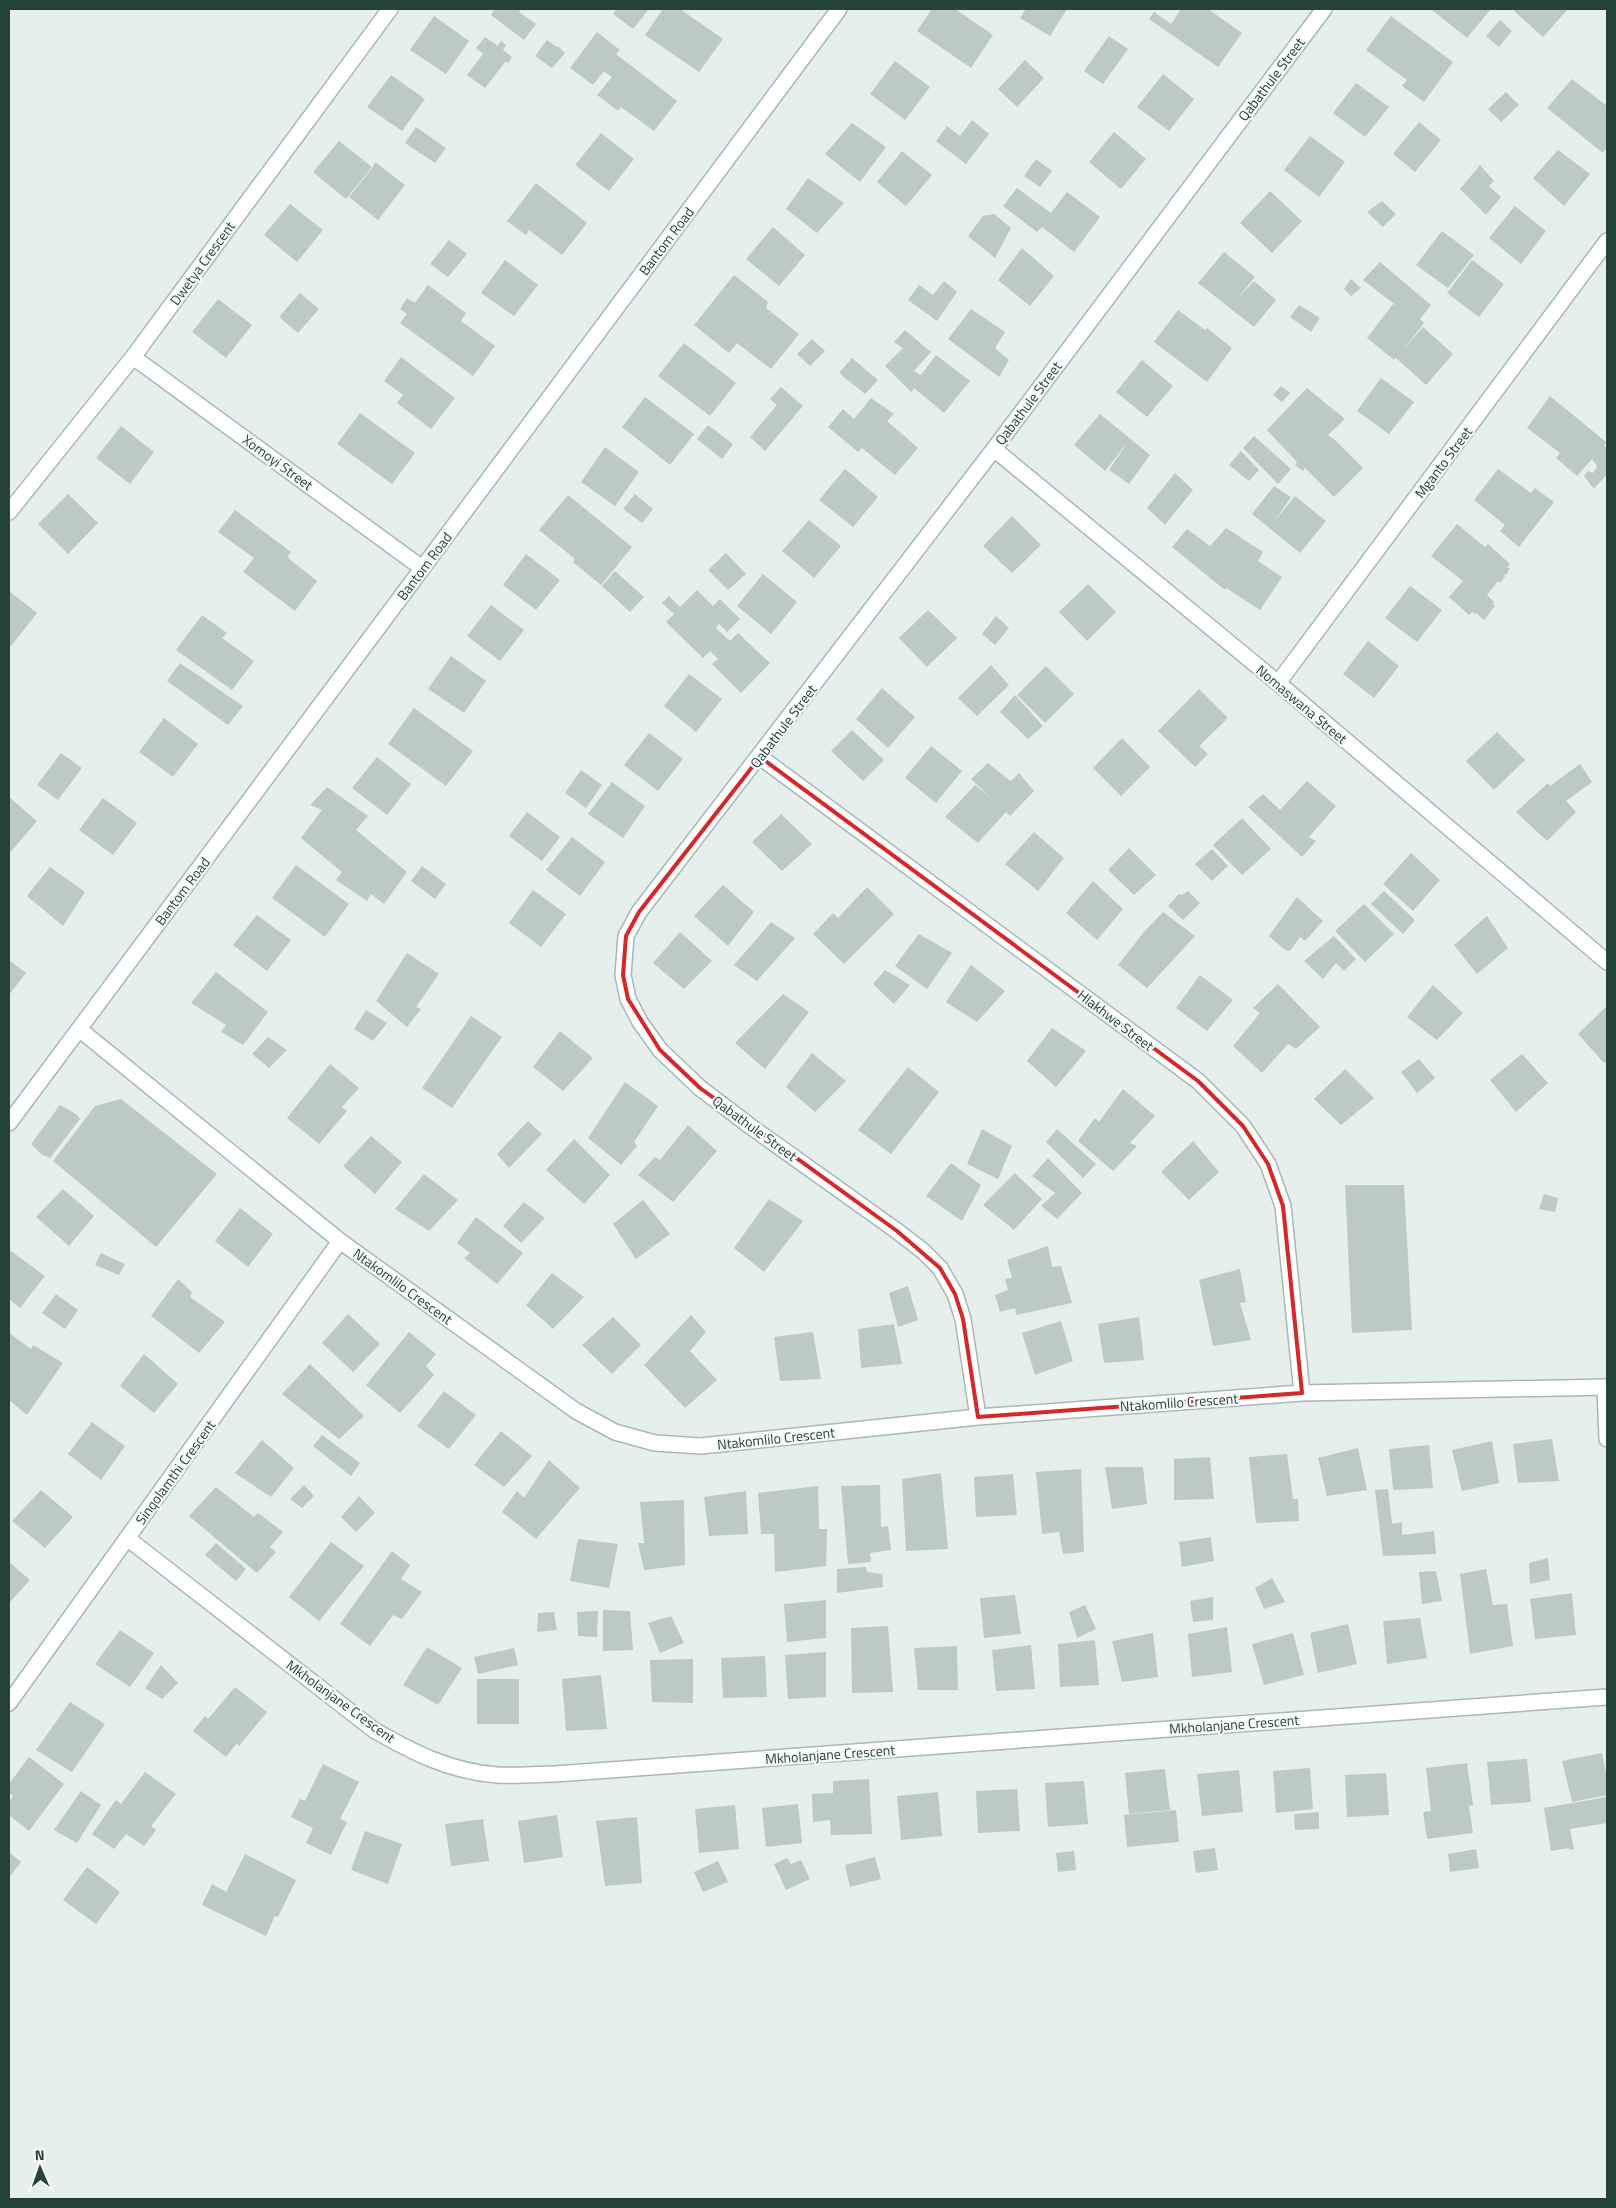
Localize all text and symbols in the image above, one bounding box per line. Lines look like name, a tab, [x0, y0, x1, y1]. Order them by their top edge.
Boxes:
street label: Qabathule Street	[1233, 33, 1310, 125]
street label: Bantom Road	[633, 203, 699, 279]
street label: Dwetya Crescent	[164, 216, 240, 309]
street label: Qabathule Street	[990, 357, 1067, 449]
street label: Mganto Street	[1409, 422, 1477, 502]
street label: Xomoyi Street	[238, 429, 318, 495]
street label: Bantom Road	[391, 528, 457, 604]
street label: Nomaswana Street	[1252, 660, 1352, 749]
street label: Qabathule Street	[745, 680, 822, 772]
street label: Bantom Road	[149, 853, 215, 929]
street label: Hlakhwe Street	[1073, 984, 1159, 1056]
street label: Qabathule Street	[708, 1090, 802, 1166]
street label: Ntakomlilo Crescent	[349, 1243, 457, 1329]
street label: Ntakomlilo Crescent	[1119, 1387, 1239, 1417]
street label: Sinqolamthi Crescent	[130, 1415, 220, 1529]
street label: Ntakomlilo Crescent	[716, 1421, 836, 1455]
street label: Mkholanjane Crescent	[282, 1654, 400, 1748]
street label: Mkholanjane Crescent	[1168, 1709, 1300, 1739]
street label: Mkholanjane Crescent	[764, 1739, 896, 1769]
north arrow	[15, 2143, 65, 2193]
text: N	[34, 2144, 45, 2165]

